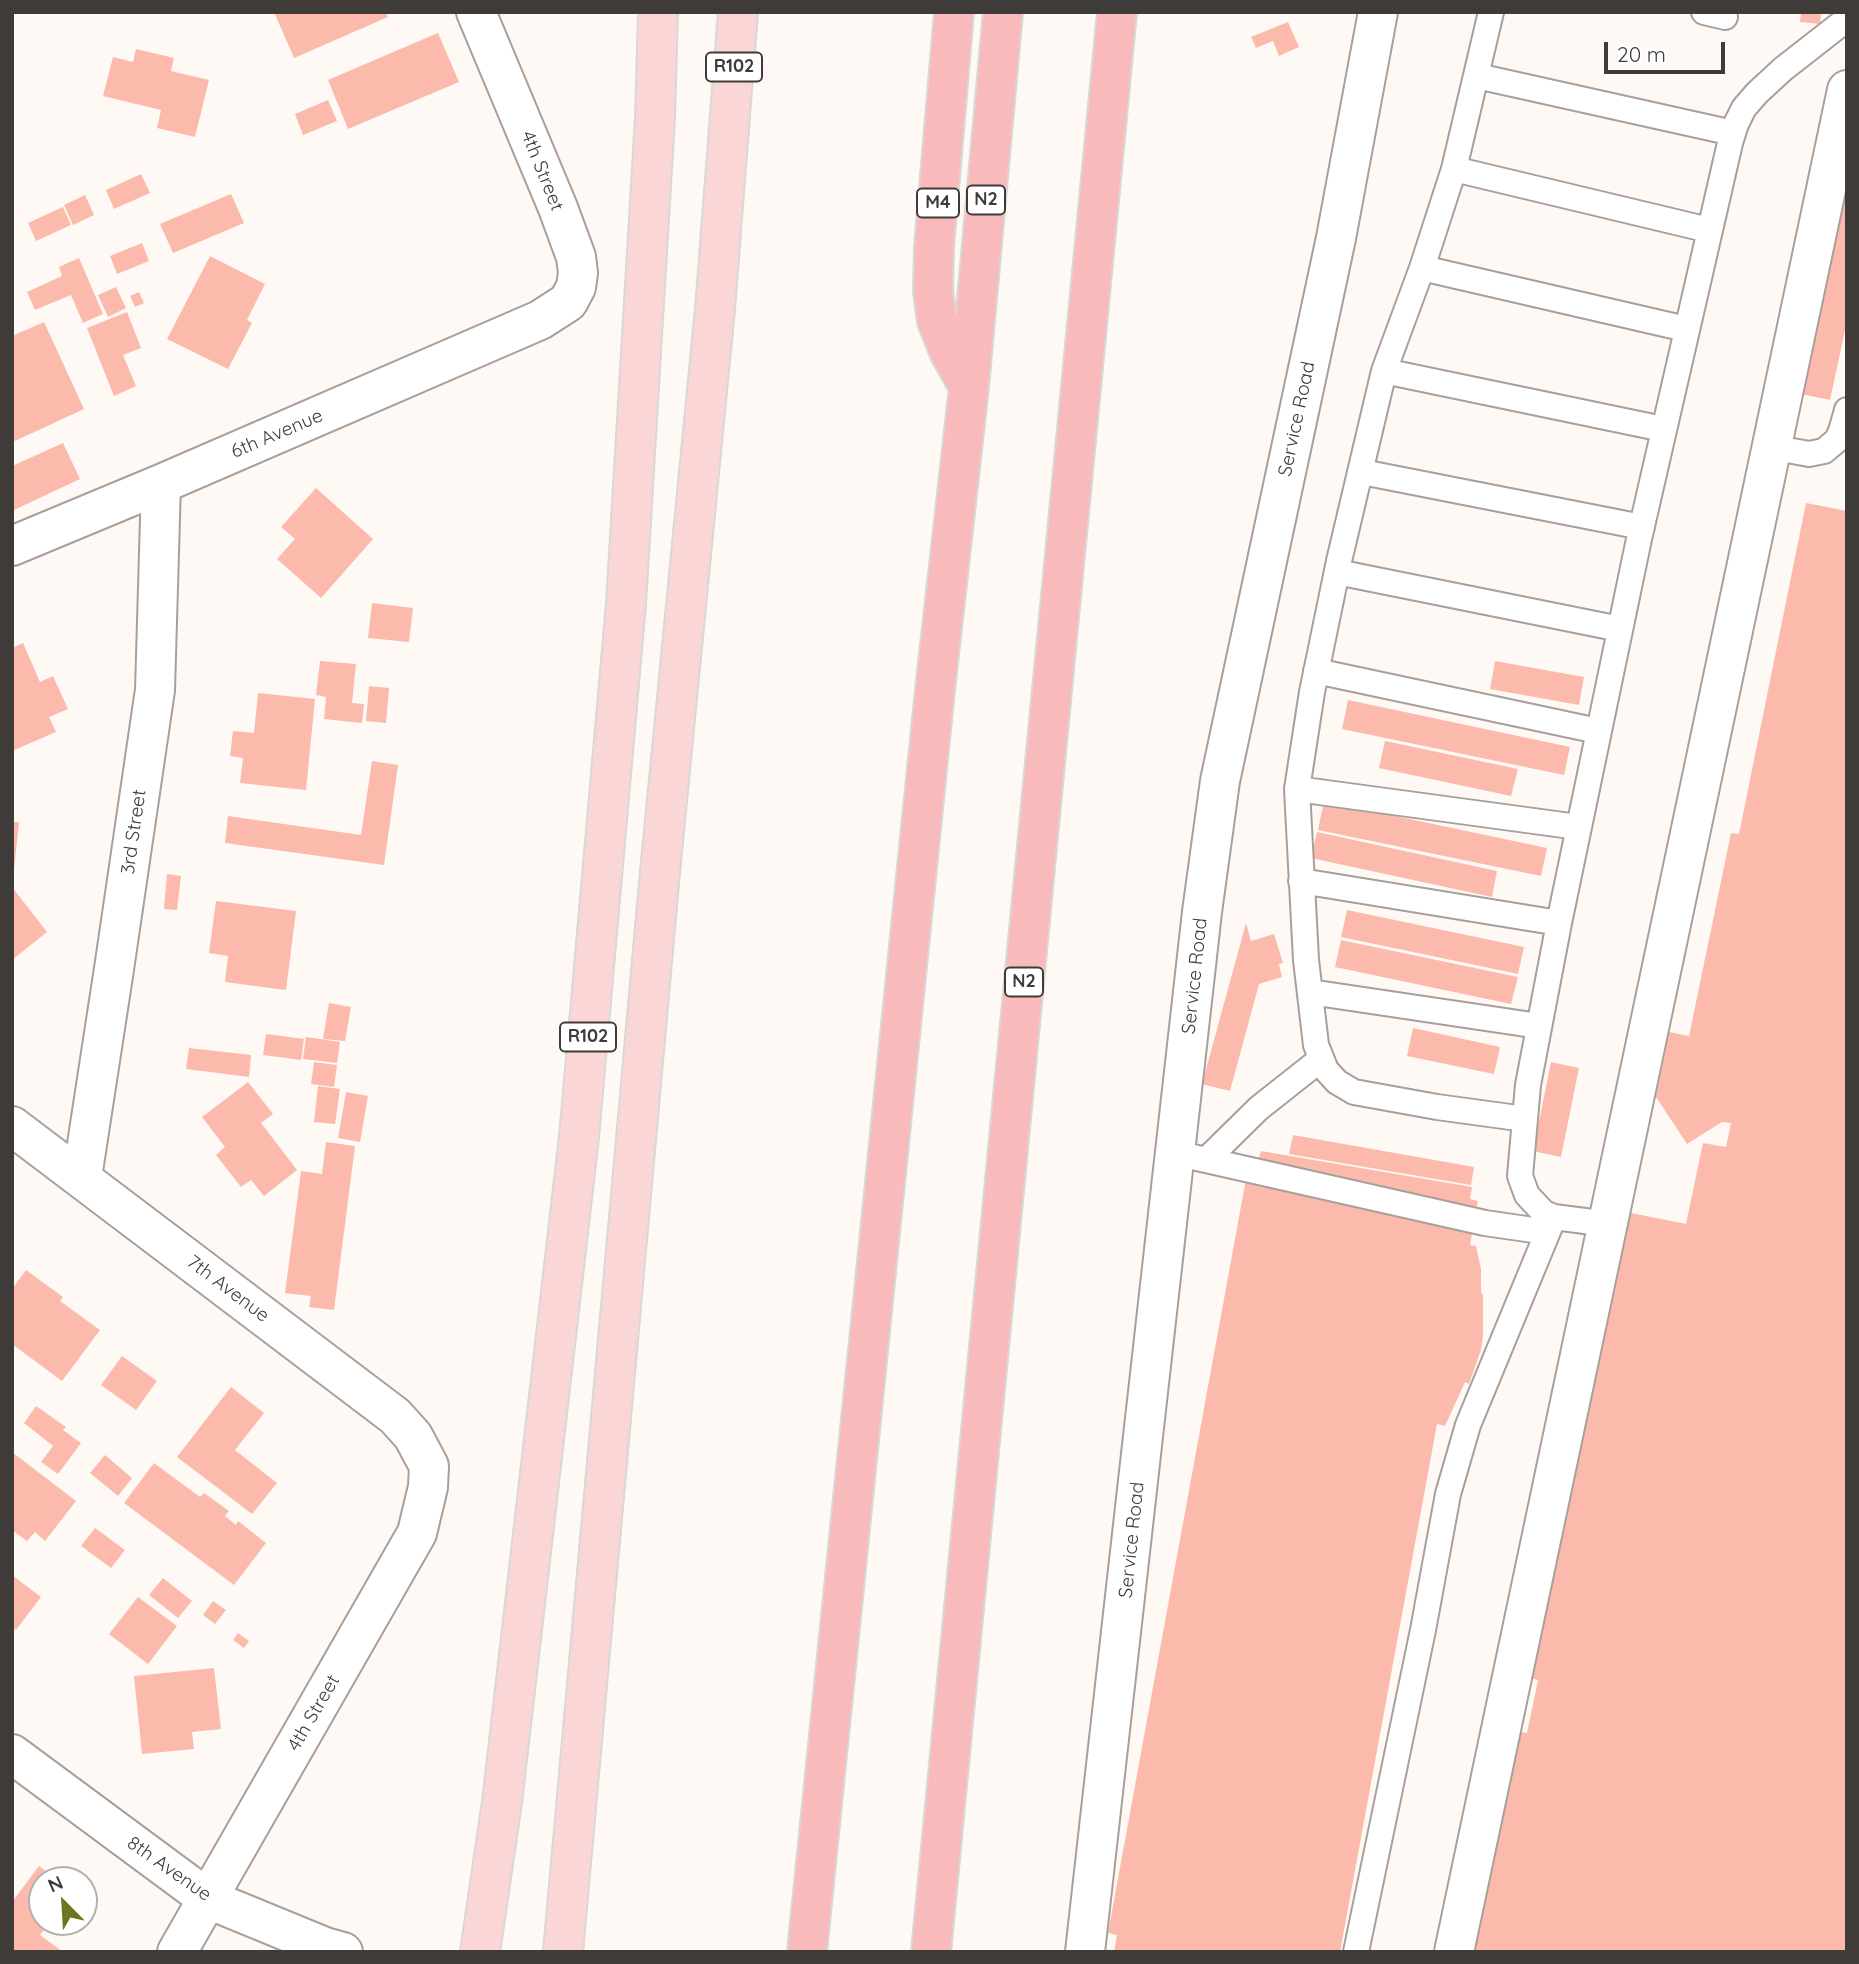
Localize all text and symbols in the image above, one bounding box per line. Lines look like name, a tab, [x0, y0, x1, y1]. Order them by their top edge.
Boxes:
scale bar	[1607, 28, 1728, 72]
text: 20 m	[1617, 41, 1666, 67]
road number: R102	[706, 52, 762, 82]
street label: 4th Street	[516, 128, 568, 214]
road number: N2	[967, 186, 1005, 215]
road number: M4	[917, 188, 959, 218]
street label: Service Road	[1274, 360, 1320, 478]
street label: 6th Avenue	[228, 404, 326, 464]
street label: 3rd Street	[117, 788, 151, 876]
street label: Service Road	[1178, 917, 1212, 1035]
road number: N2	[1005, 967, 1043, 996]
road number: R102	[560, 1022, 616, 1052]
street label: 7th Avenue	[182, 1251, 274, 1327]
street label: Service Road	[1115, 1481, 1149, 1599]
street label: 4th Street	[283, 1671, 345, 1755]
street label: 8th Avenue	[122, 1832, 216, 1906]
north arrow	[28, 1866, 98, 1936]
text: N	[44, 1870, 67, 1897]

